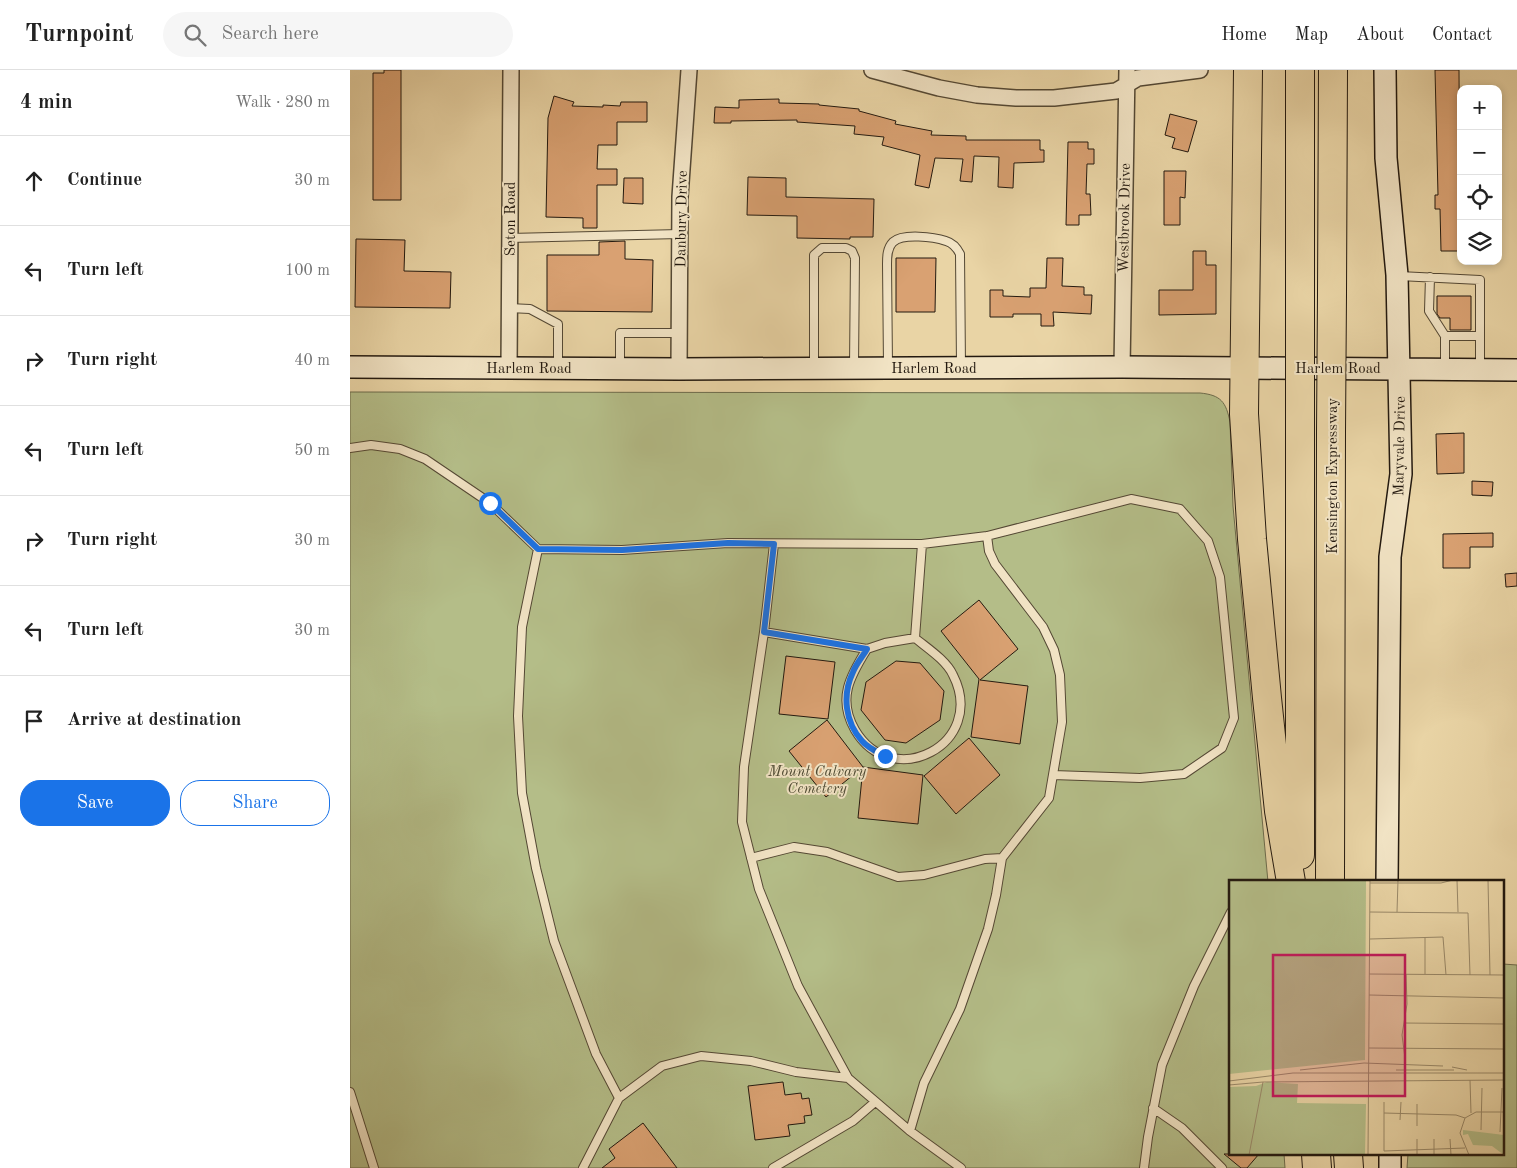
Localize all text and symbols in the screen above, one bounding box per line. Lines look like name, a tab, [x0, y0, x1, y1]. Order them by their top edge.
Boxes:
search box	[163, 12, 513, 57]
icon: search	[181, 21, 209, 49]
text: Turnpoint	[25, 23, 133, 47]
text: Search here	[221, 25, 319, 44]
text: Home	[1221, 26, 1267, 44]
text: Map	[1295, 26, 1328, 44]
text: About	[1356, 26, 1404, 44]
text: Contact	[1432, 26, 1492, 44]
map controls	[1457, 85, 1502, 265]
button: +	[1457, 85, 1502, 130]
text: 4 min	[20, 92, 73, 113]
text: Walk · 280 m	[235, 95, 330, 111]
button: −	[1457, 130, 1502, 175]
street label: Westbrook Drive	[1117, 163, 1134, 273]
icon: ahead	[20, 167, 48, 195]
street label: Danbury Drive	[674, 170, 691, 268]
text: Continue	[67, 171, 142, 190]
text: 30 m	[294, 173, 330, 189]
button: locate	[1457, 175, 1502, 220]
street label: Seton Road	[504, 182, 519, 256]
button: layers	[1457, 220, 1502, 265]
icon: left	[20, 257, 48, 285]
text: Turn left	[67, 261, 144, 280]
text: 100 m	[285, 263, 330, 279]
icon: right	[20, 347, 48, 375]
text: Turn right	[67, 351, 157, 370]
text: 40 m	[294, 353, 330, 369]
street label: Harlem Road	[486, 362, 572, 377]
street label: Harlem Road	[891, 362, 977, 377]
street label: Harlem Road	[1295, 362, 1381, 377]
street label: Maryvale Drive	[1392, 396, 1409, 496]
street label: Kensington Expressway	[1326, 398, 1341, 554]
icon: left	[20, 437, 48, 465]
text: Turn left	[67, 441, 144, 460]
text: 50 m	[294, 443, 330, 459]
route start	[479, 492, 502, 515]
icon: right	[20, 527, 48, 555]
text: Turn right	[67, 531, 157, 550]
text: 30 m	[294, 533, 330, 549]
icon: left	[20, 617, 48, 645]
text: Turn left	[67, 621, 144, 640]
text: 30 m	[294, 623, 330, 639]
icon: arrive	[20, 707, 48, 735]
text: Arrive at destination	[67, 711, 241, 730]
route end	[874, 745, 897, 768]
park label: Mount Calvary Cemetery	[767, 765, 866, 797]
button: Save	[20, 780, 170, 826]
button: Share	[180, 780, 330, 826]
inset map	[1229, 880, 1504, 1156]

